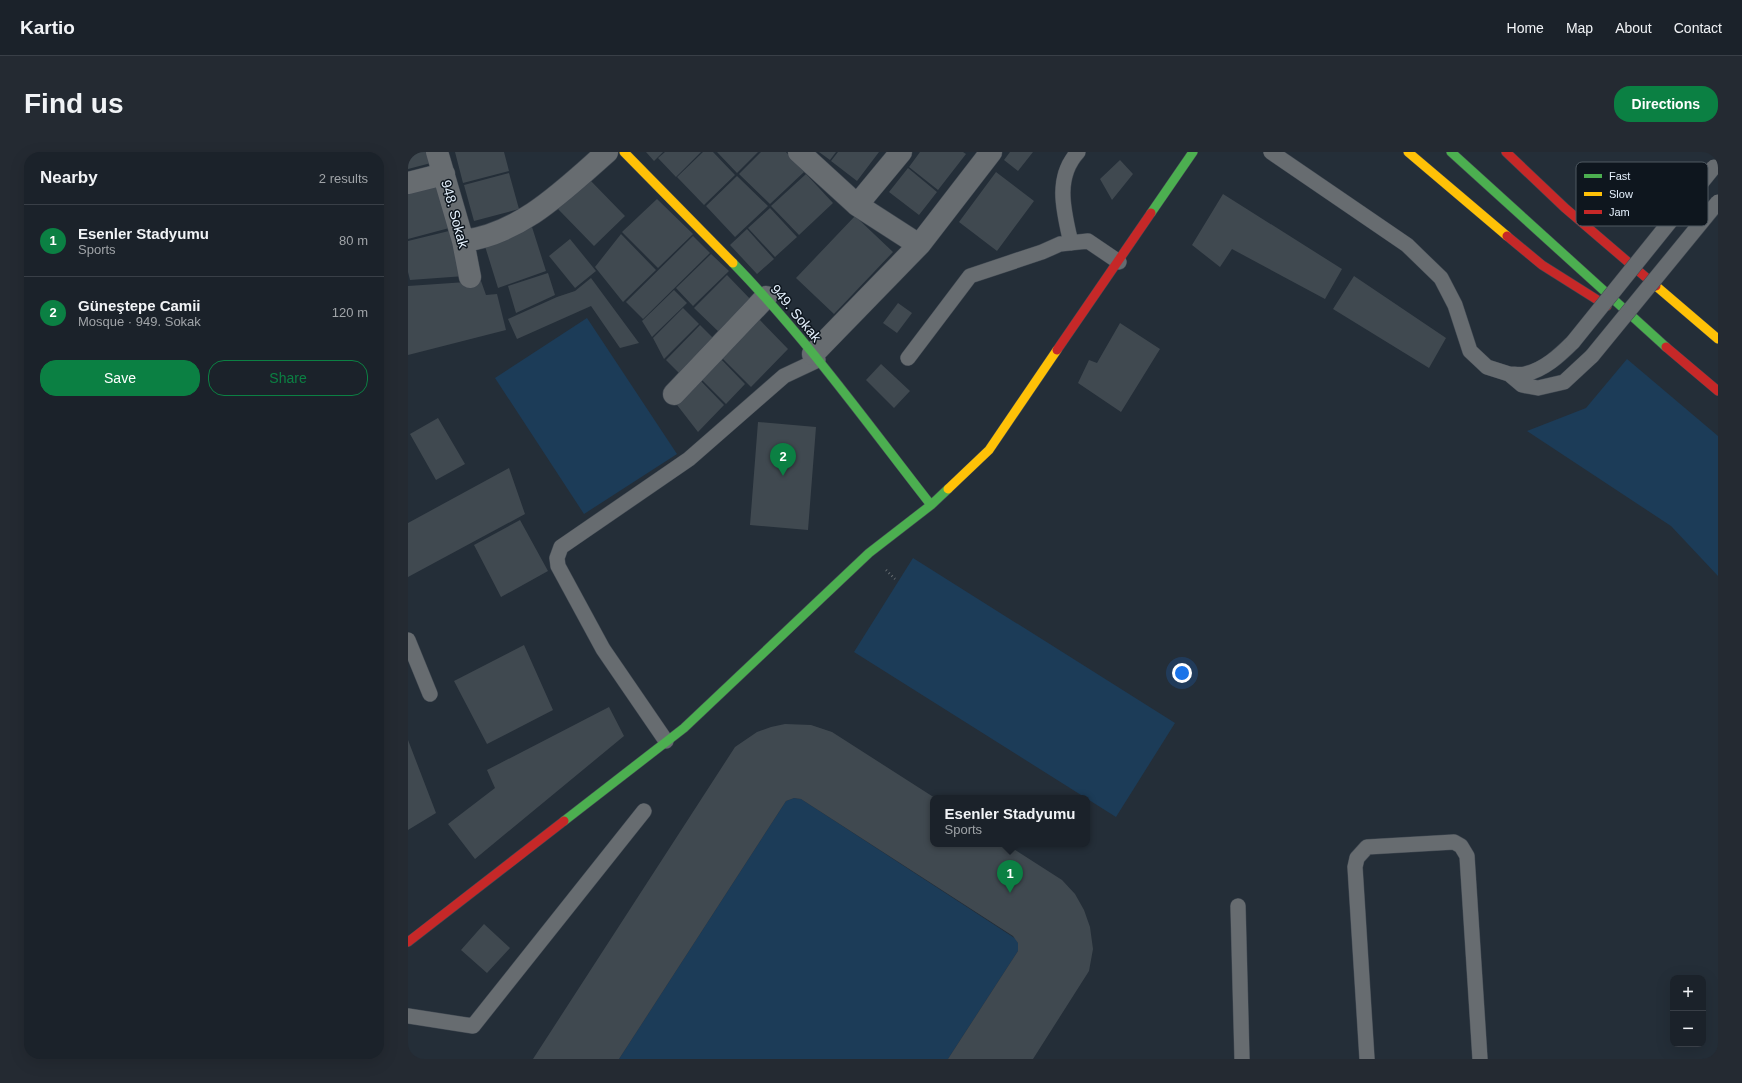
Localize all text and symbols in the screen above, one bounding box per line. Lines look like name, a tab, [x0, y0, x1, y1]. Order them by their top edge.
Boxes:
text: Kartio	[20, 17, 75, 38]
text: Home	[1507, 20, 1544, 36]
text: Map	[1566, 20, 1593, 36]
text: About	[1615, 20, 1652, 36]
text: Contact	[1674, 20, 1722, 36]
button: Directions	[1614, 86, 1718, 122]
text: Find us	[24, 88, 124, 119]
legend	[1576, 162, 1708, 226]
text: Nearby	[40, 168, 98, 187]
text: Fast	[1609, 170, 1630, 182]
text: 2 results	[319, 171, 368, 186]
street label: 948. Sokak	[438, 178, 472, 251]
text: Slow	[1609, 188, 1633, 200]
text: Jam	[1609, 206, 1630, 218]
text: Esenler Stadyumu	[78, 225, 209, 242]
text: 1	[49, 233, 57, 248]
text: 80 m	[339, 233, 368, 248]
text: Sports	[78, 242, 116, 257]
street label: 949. Sokak	[767, 281, 825, 346]
text: Güneştepe Camii	[78, 297, 201, 314]
text: 2	[49, 305, 57, 320]
text: 120 m	[332, 305, 368, 320]
text: Mosque · 949. Sokak	[78, 314, 201, 329]
button: Save	[40, 360, 200, 396]
button: Share	[208, 360, 368, 396]
pin: 2	[770, 443, 796, 476]
your location	[1172, 663, 1192, 683]
popup	[930, 795, 1090, 847]
text: Esenler Stadyumu	[945, 805, 1075, 822]
text: Sports	[945, 822, 982, 837]
pin: 1	[997, 860, 1023, 893]
map controls	[1670, 975, 1706, 1047]
button: +	[1670, 975, 1706, 1011]
button: −	[1670, 1011, 1706, 1047]

